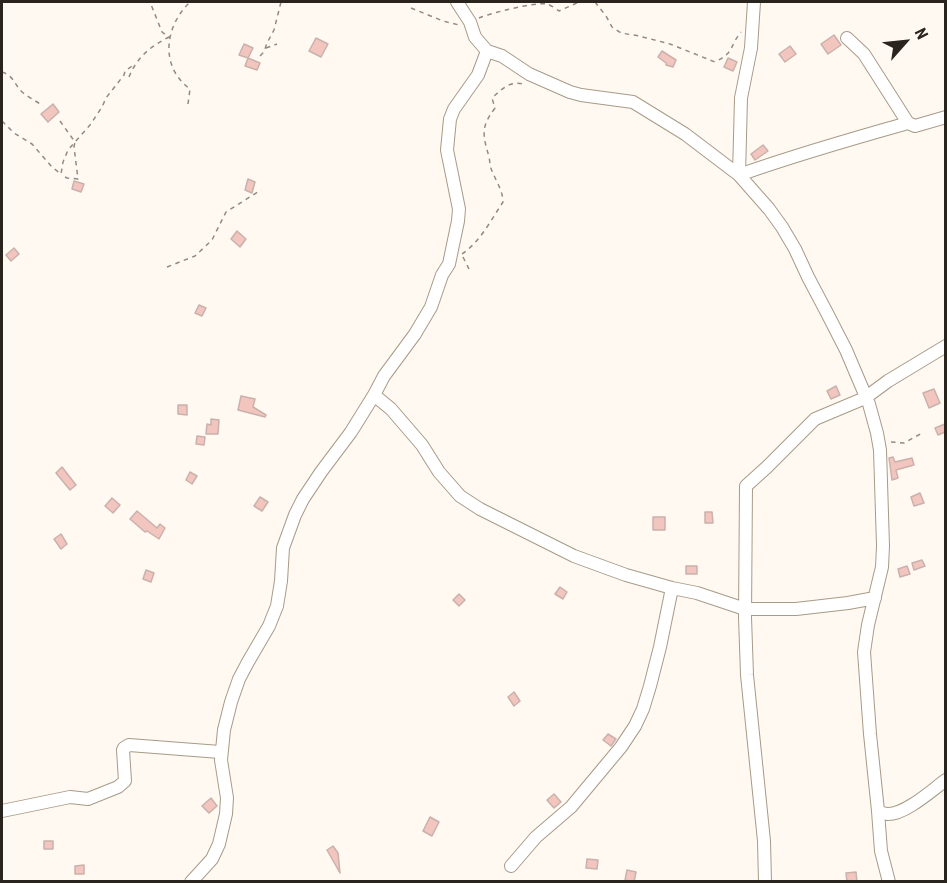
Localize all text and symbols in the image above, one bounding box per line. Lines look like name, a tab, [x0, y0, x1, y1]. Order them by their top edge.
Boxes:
north arrow	[875, 12, 935, 72]
text: N	[911, 25, 932, 42]

